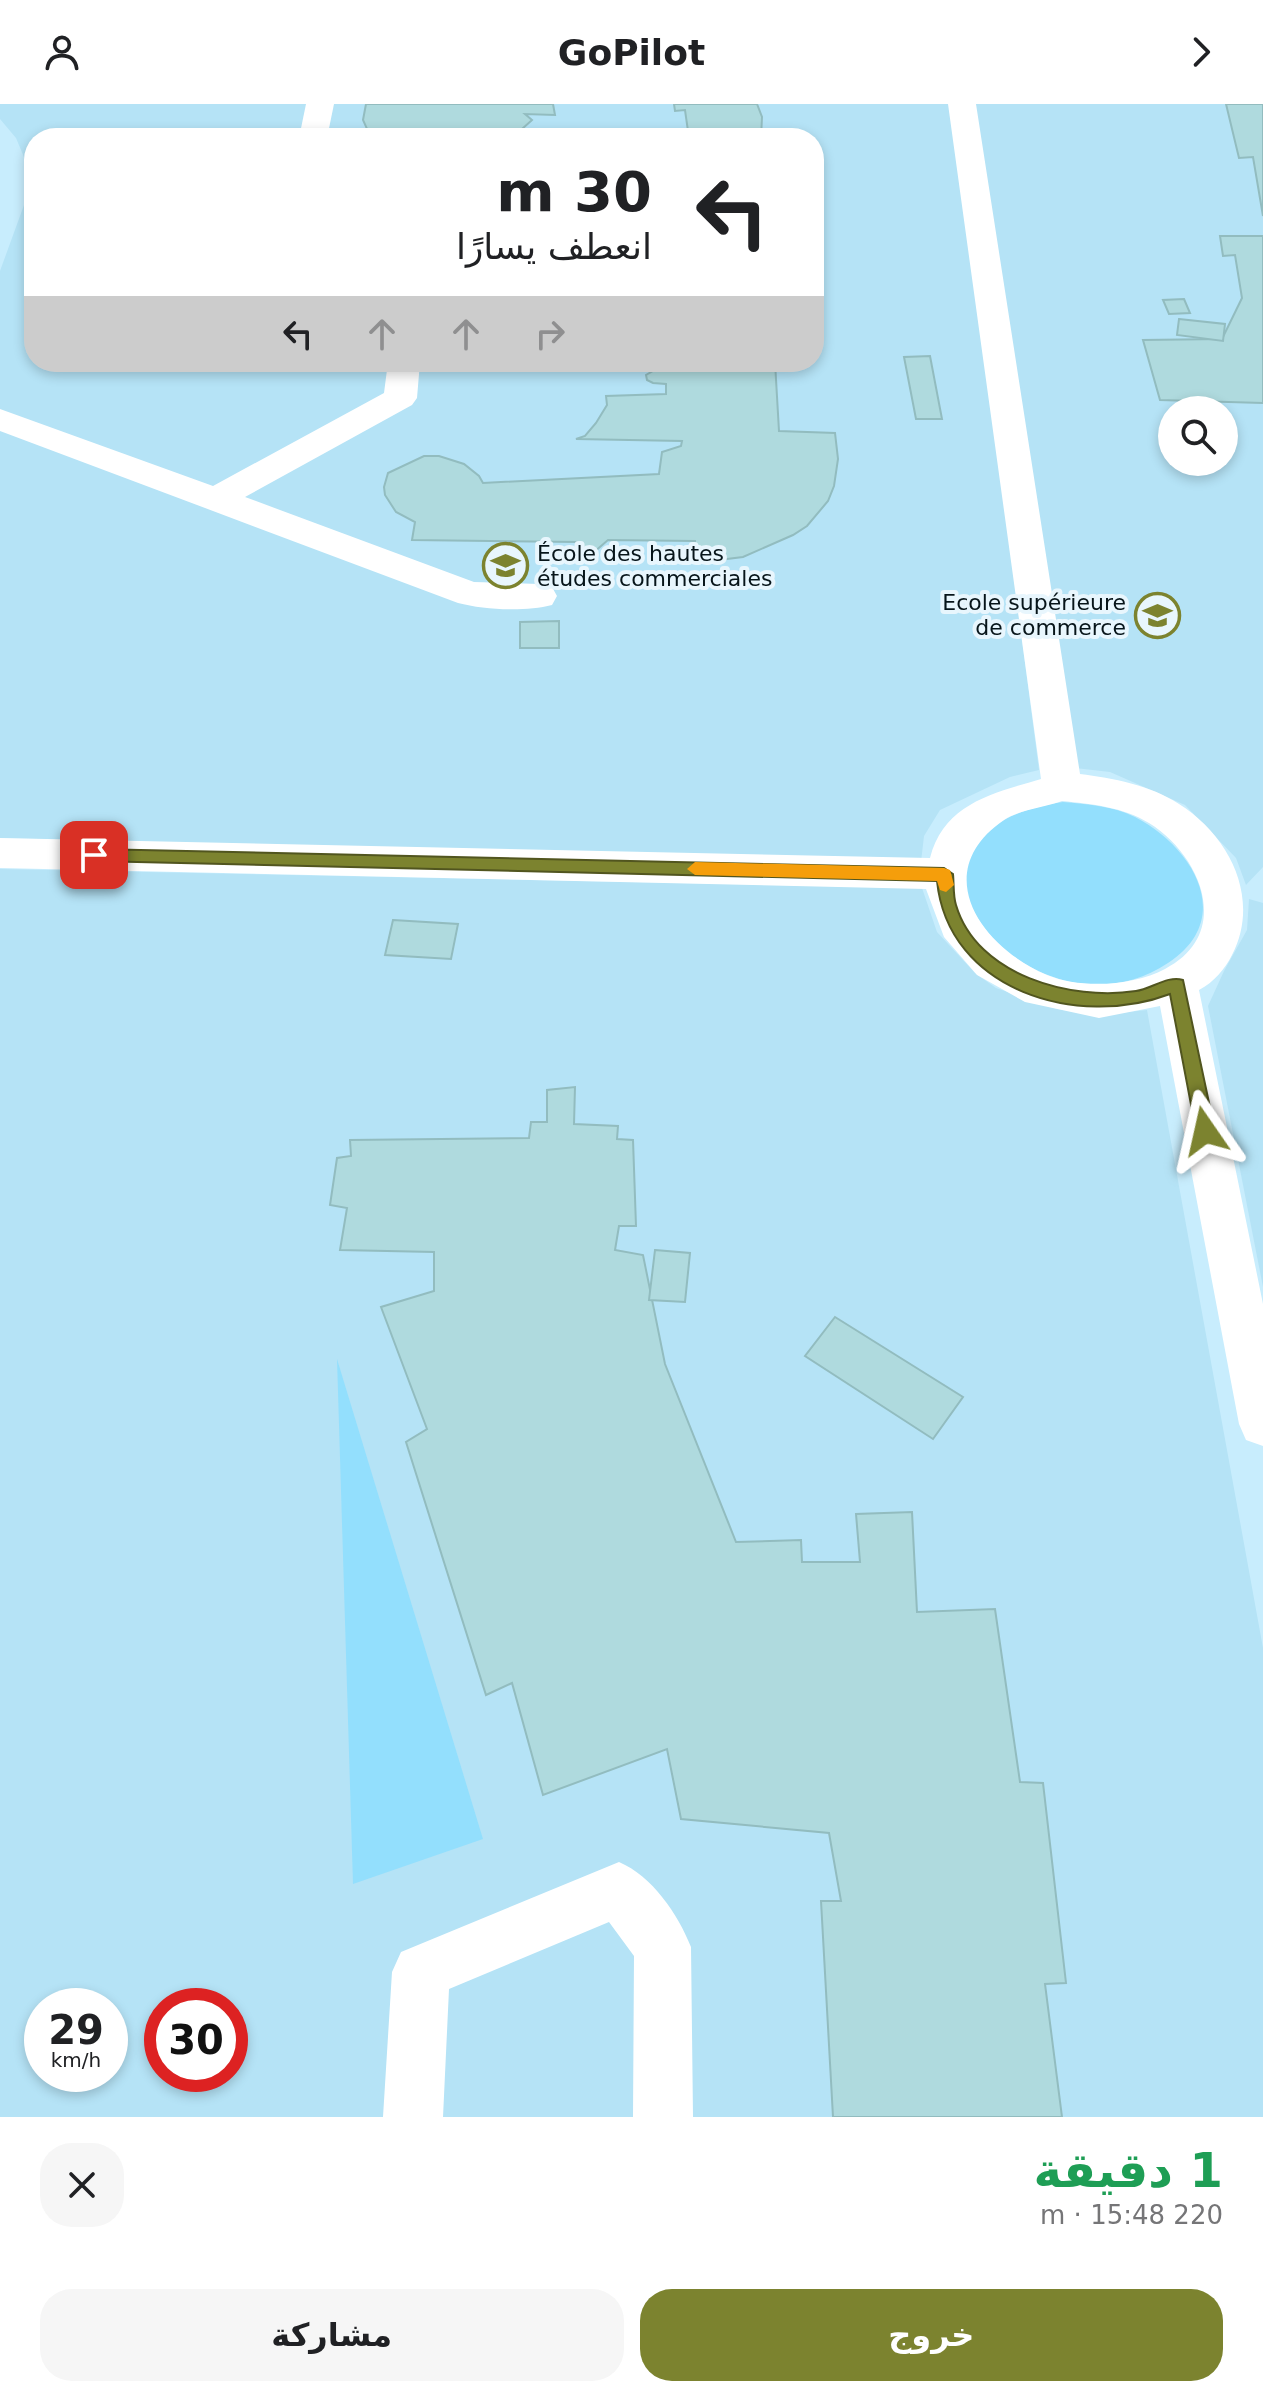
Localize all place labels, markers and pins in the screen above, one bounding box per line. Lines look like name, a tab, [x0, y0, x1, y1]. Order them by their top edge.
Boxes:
place label: École des hautes études commerciales	[537, 541, 772, 591]
school or university icon: École des hautes études commerciales	[482, 542, 530, 590]
place label: Ecole supérieure de commerce	[942, 590, 1126, 640]
school or university icon: Ecole supérieure de commerce	[1133, 591, 1181, 639]
pin	[60, 821, 128, 889]

